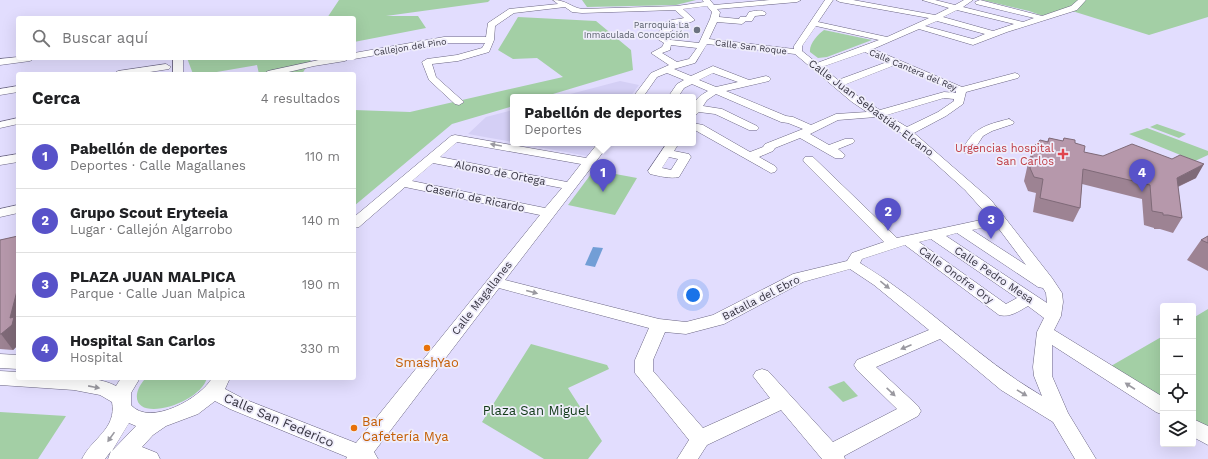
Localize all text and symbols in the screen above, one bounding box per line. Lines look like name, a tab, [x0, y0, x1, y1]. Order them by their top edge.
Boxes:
search box	[16, 16, 356, 60]
place label: Parroquia La Inmaculada Concepción	[584, 20, 689, 40]
marker: Parroquia La Inmaculada Concepción	[692, 25, 702, 35]
icon: search	[30, 27, 52, 49]
text: Buscar aquí	[62, 29, 148, 47]
street label: Callejon del Pino	[373, 36, 447, 58]
street label: Calle San Roque	[715, 38, 787, 56]
street label: Calle Cantera del Rey	[868, 47, 959, 93]
street label: Calle Juan Sebastián Elcano	[806, 57, 936, 159]
text: Cerca	[32, 88, 80, 108]
text: 4 resultados	[261, 91, 340, 106]
popup	[510, 94, 696, 146]
text: Pabellón de deportes	[524, 104, 682, 122]
text: Deportes	[524, 122, 582, 137]
text: Pabellón de deportes	[70, 140, 228, 158]
one-way arrow	[490, 142, 502, 148]
place label: Urgencias hospital San Carlos	[955, 142, 1055, 168]
marker: Urgencias hospital San Carlos	[1057, 148, 1069, 160]
text: 1	[42, 149, 48, 164]
text: 110 m	[305, 149, 340, 164]
text: Deportes · Calle Magallanes	[70, 158, 246, 173]
street label: Alonso de Ortega	[453, 158, 547, 188]
pin: 1	[590, 159, 616, 192]
pin: 4	[1129, 159, 1155, 192]
street label: Caserío de Ricardo	[424, 181, 526, 215]
pin: 2	[875, 198, 901, 231]
text: Grupo Scout Eryteeia	[70, 204, 228, 222]
pin: 3	[978, 206, 1004, 239]
text: 2	[41, 213, 49, 228]
text: 140 m	[302, 213, 340, 228]
text: Lugar · Callejón Algarrobo	[70, 222, 233, 237]
street label: Calle Onofre Ory	[916, 244, 996, 307]
street label: Calle Pedro Mesa	[952, 244, 1036, 306]
street label: Calle Magallanes	[449, 258, 515, 338]
text: PLAZA JUAN MALPICA	[70, 268, 236, 286]
street label: Batalla del Ebro	[720, 273, 802, 323]
text: 3	[41, 277, 49, 292]
text: 190 m	[302, 277, 340, 292]
one-way arrow	[879, 281, 890, 290]
your location	[683, 285, 703, 305]
text: Parque · Calle Juan Malpica	[70, 286, 245, 301]
one-way arrow	[526, 289, 538, 295]
map controls	[1160, 303, 1196, 447]
button: +	[1160, 303, 1196, 339]
text: Hospital San Carlos	[70, 332, 215, 350]
button: −	[1160, 339, 1196, 375]
text: 4	[41, 341, 49, 356]
text: 330 m	[300, 341, 340, 356]
marker: SmashYao	[422, 343, 432, 353]
one-way arrow	[900, 344, 911, 350]
text: Hospital	[70, 350, 122, 365]
place label: SmashYao	[395, 355, 459, 370]
button: locate	[1160, 375, 1196, 411]
one-way arrow	[1125, 382, 1136, 389]
one-way arrow	[88, 384, 101, 390]
one-way arrow	[886, 387, 896, 397]
one-way arrow	[1016, 389, 1028, 396]
street label: Calle San Federico	[222, 390, 337, 450]
park label: Plaza San Miguel	[483, 403, 589, 418]
button: layers	[1160, 411, 1196, 447]
place label: Bar Cafetería Mya	[362, 414, 449, 444]
marker: Bar Cafetería Mya	[349, 423, 359, 433]
one-way arrow	[107, 431, 115, 442]

